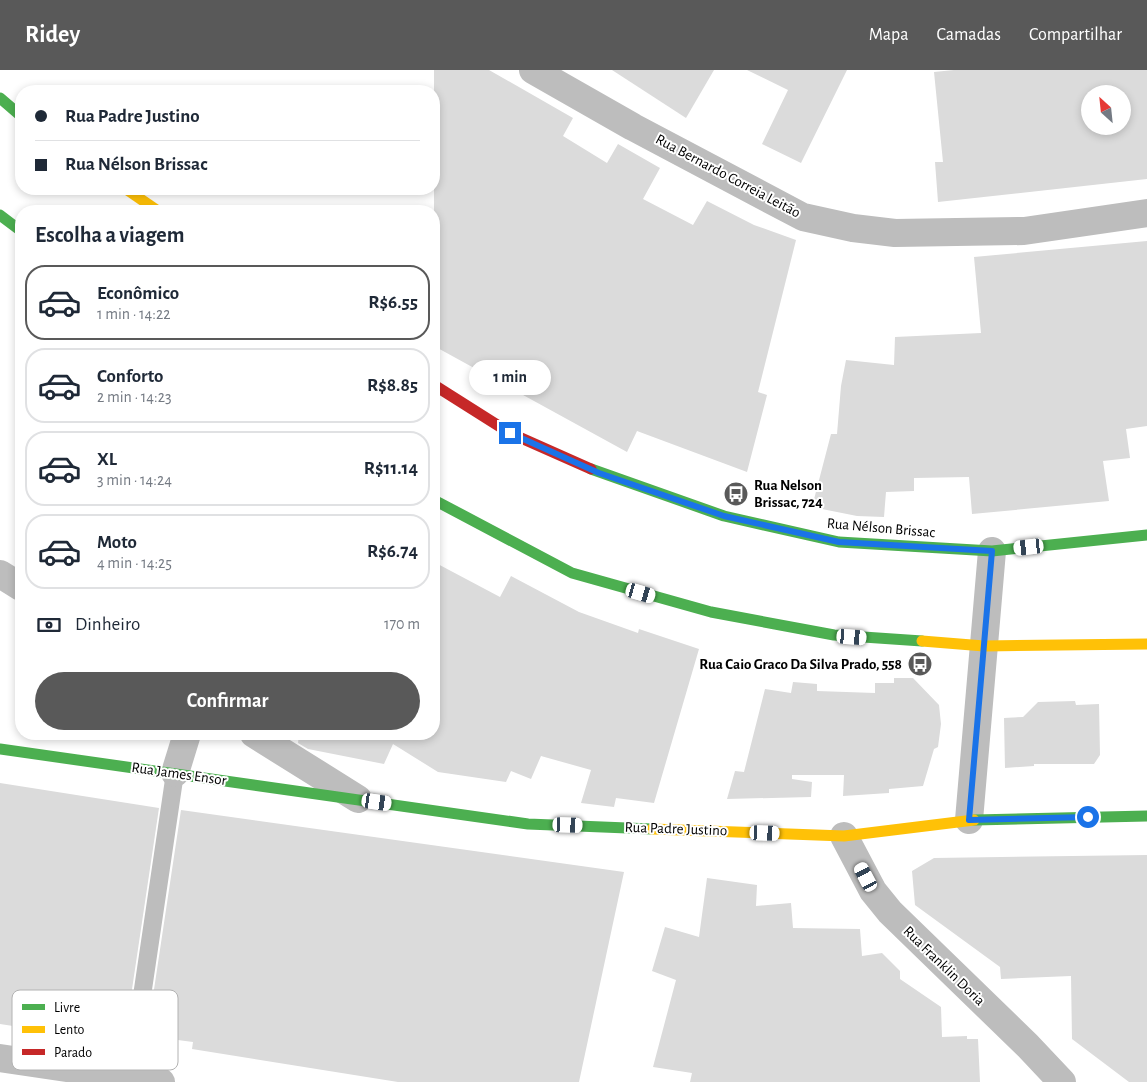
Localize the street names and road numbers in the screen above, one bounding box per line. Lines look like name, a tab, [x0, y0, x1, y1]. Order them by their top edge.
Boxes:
street label: Rua Bernardo Correia Leitão	[653, 131, 803, 221]
street label: Rua Nélson Brissac	[826, 516, 936, 540]
street label: Rua James Ensor	[131, 760, 228, 788]
street label: Rua Padre Justino	[624, 820, 728, 838]
street label: Rua Franklin Doria	[900, 923, 988, 1009]

